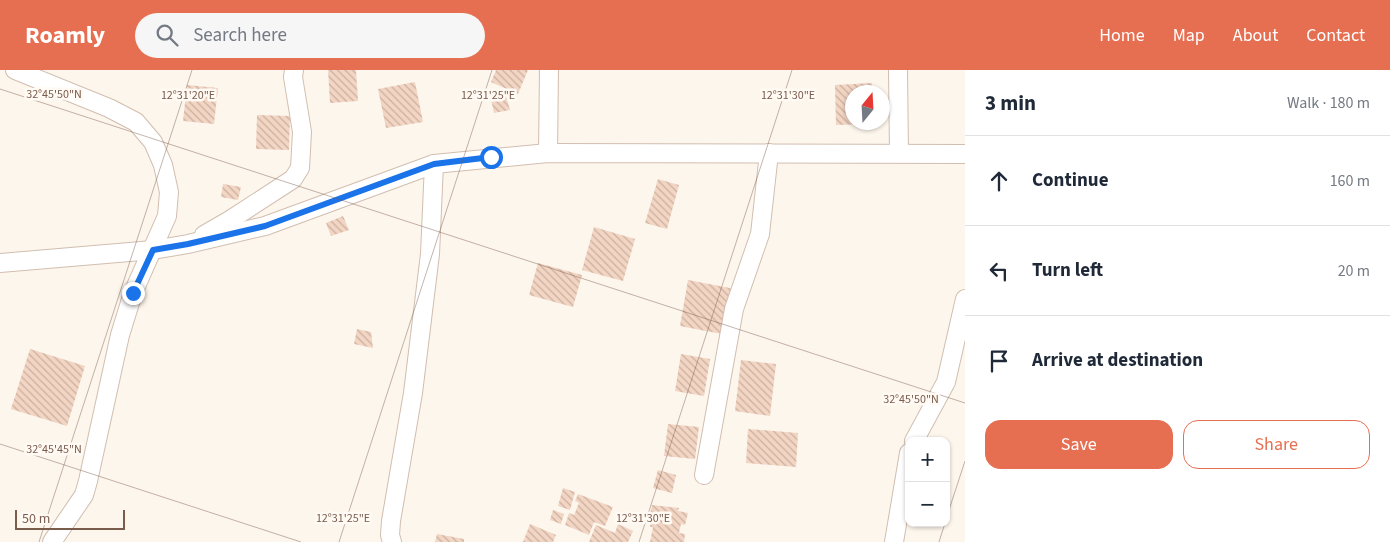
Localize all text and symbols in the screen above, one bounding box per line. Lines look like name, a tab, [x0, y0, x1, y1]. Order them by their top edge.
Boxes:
search box	[135, 13, 485, 58]
text: Roamly	[25, 18, 105, 53]
icon: search	[153, 21, 181, 49]
text: Search here	[193, 22, 287, 49]
text: Home	[1099, 23, 1145, 48]
text: Map	[1173, 23, 1205, 48]
text: About	[1233, 23, 1278, 48]
text: Contact	[1306, 23, 1365, 48]
north arrow	[845, 85, 890, 130]
text: 32°45'50"N	[26, 86, 82, 103]
text: 12°31'20"E	[161, 87, 215, 104]
text: 12°31'25"E	[461, 87, 515, 104]
text: 12°31'30"E	[761, 87, 815, 104]
text: 3 min	[985, 88, 1036, 118]
text: Walk · 180 m	[1287, 92, 1370, 114]
route start	[480, 146, 503, 169]
icon: ahead	[985, 167, 1013, 195]
text: Continue	[1032, 167, 1109, 194]
text: 160 m	[1330, 170, 1370, 192]
icon: left	[985, 257, 1013, 285]
text: Turn left	[1032, 257, 1103, 284]
text: 20 m	[1338, 260, 1370, 282]
route end	[122, 282, 145, 305]
icon: arrive	[985, 347, 1013, 375]
text: Arrive at destination	[1032, 347, 1203, 374]
text: 32°45'50"N	[883, 391, 939, 408]
button: Save	[985, 420, 1173, 469]
button: Share	[1183, 420, 1370, 469]
map controls	[905, 437, 950, 527]
button: +	[905, 437, 950, 482]
text: 32°45'45"N	[26, 441, 82, 458]
button: −	[905, 482, 950, 527]
scale bar	[15, 507, 125, 530]
text: 50 m	[22, 509, 50, 529]
text: 12°31'25"E	[316, 510, 370, 527]
text: 12°31'30"E	[616, 510, 670, 527]

